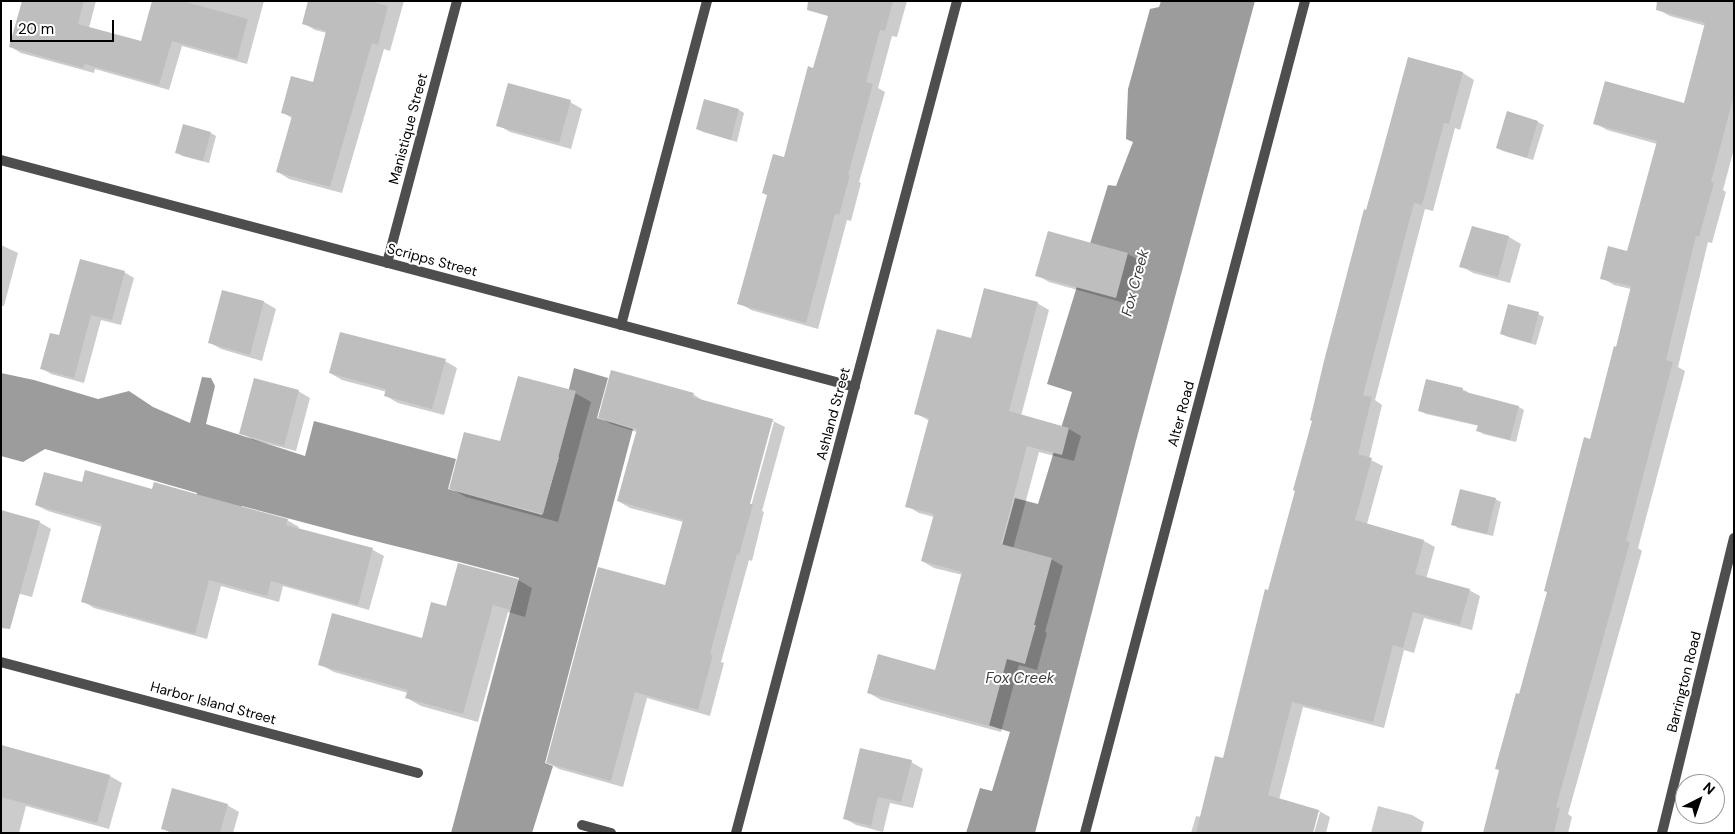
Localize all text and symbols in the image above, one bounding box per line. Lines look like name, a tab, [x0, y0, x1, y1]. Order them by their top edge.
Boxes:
scale bar	[12, 10, 116, 42]
text: 20 m	[18, 19, 54, 39]
street label: Manistique Street	[386, 72, 432, 186]
street label: Scripps Street	[385, 241, 479, 281]
water label: Fox Creek	[1118, 247, 1154, 319]
street label: Ashland Street	[814, 366, 854, 462]
street label: Alter Road	[1165, 379, 1199, 449]
street label: Barrington Road	[1664, 630, 1706, 734]
water label: Fox Creek	[986, 670, 1054, 688]
street label: Harbor Island Street	[148, 679, 278, 729]
north arrow	[1675, 774, 1725, 824]
text: N	[1699, 778, 1719, 799]

